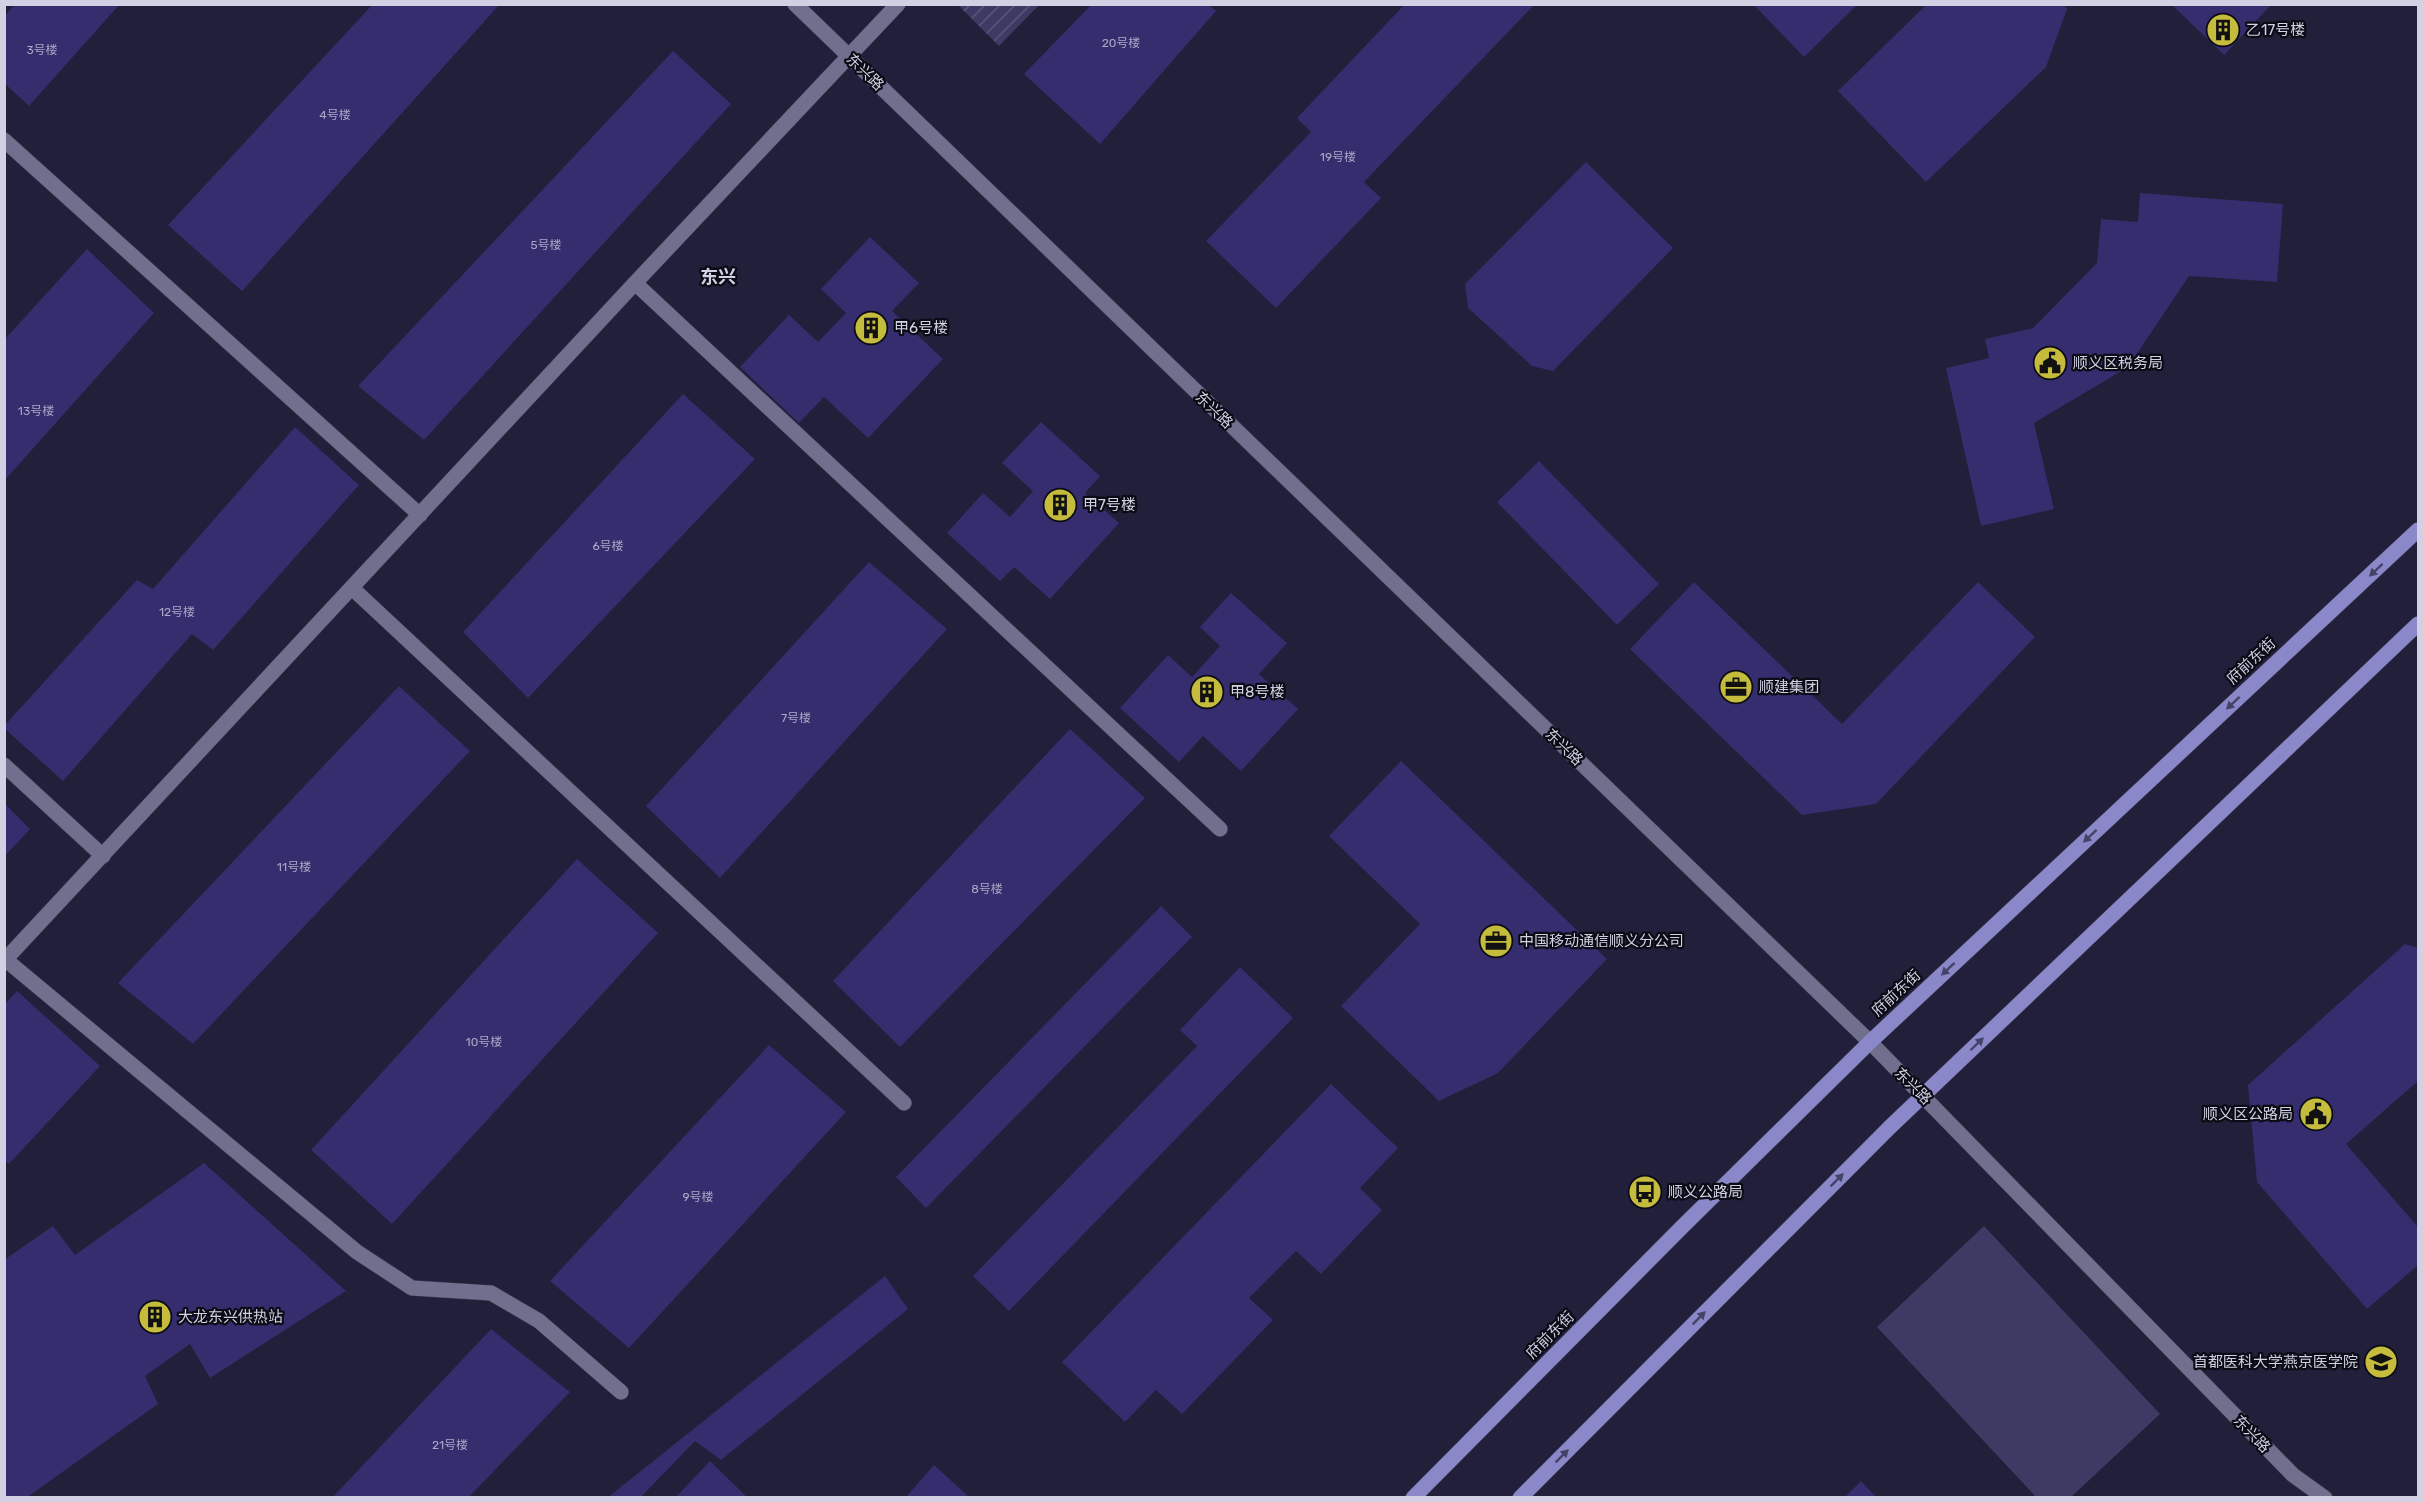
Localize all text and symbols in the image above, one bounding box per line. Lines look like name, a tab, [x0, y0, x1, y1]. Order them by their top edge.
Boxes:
building icon: 乙17号楼	[2205, 12, 2241, 48]
place label: 乙17号楼	[2246, 21, 2305, 39]
house number: 20号楼	[1102, 36, 1140, 50]
house number: 3号楼	[26, 43, 58, 57]
street label: 东兴路	[843, 50, 887, 94]
house number: 4号楼	[319, 108, 351, 122]
house number: 19号楼	[1320, 150, 1356, 164]
house number: 5号楼	[530, 238, 562, 252]
district label: 东兴	[700, 266, 736, 288]
building icon: 甲6号楼	[853, 310, 889, 346]
place label: 甲6号楼	[894, 319, 948, 337]
public building icon: 顺义区税务局	[2032, 345, 2068, 381]
place label: 顺义区税务局	[2073, 354, 2163, 372]
street label: 东兴路	[1192, 388, 1236, 432]
house number: 13号楼	[18, 404, 54, 418]
building icon: 甲7号楼	[1042, 487, 1078, 523]
place label: 甲7号楼	[1083, 496, 1136, 514]
house number: 6号楼	[592, 539, 624, 553]
one-way arrow	[2368, 563, 2383, 577]
house number: 12号楼	[159, 605, 195, 619]
street label: 府前东街	[2223, 634, 2279, 688]
office icon: 顺建集团	[1718, 669, 1754, 705]
building icon: 甲8号楼	[1189, 674, 1225, 710]
place label: 顺建集团	[1759, 678, 1819, 696]
place label: 甲8号楼	[1230, 683, 1285, 701]
one-way arrow	[2226, 696, 2241, 709]
house number: 7号楼	[781, 711, 811, 725]
street label: 东兴路	[1542, 725, 1586, 769]
one-way arrow	[2083, 829, 2098, 843]
house number: 11号楼	[277, 860, 311, 874]
house number: 8号楼	[971, 882, 1003, 896]
office icon: 中国移动通信顺义分公司	[1478, 923, 1514, 959]
place label: 中国移动通信顺义分公司	[1519, 932, 1684, 950]
one-way arrow	[1940, 962, 1955, 976]
street label: 府前东街	[1868, 966, 1924, 1020]
house number: 10号楼	[466, 1035, 502, 1049]
one-way arrow	[1970, 1038, 1984, 1052]
street label: 东兴路	[1891, 1064, 1935, 1108]
public building icon: 顺义区公路局	[2298, 1096, 2334, 1132]
place label: 顺义区公路局	[2203, 1105, 2293, 1123]
one-way arrow	[1830, 1172, 1844, 1187]
bus stop icon: 顺义公路局	[1627, 1174, 1663, 1210]
place label: 顺义公路局	[1668, 1183, 1743, 1201]
house number: 9号楼	[682, 1190, 714, 1204]
building icon: 大龙东兴供热站	[137, 1299, 173, 1335]
street label: 府前东街	[1522, 1307, 1578, 1363]
place label: 大龙东兴供热站	[178, 1308, 283, 1326]
one-way arrow	[1692, 1311, 1707, 1325]
school or university icon: 首都医科大学燕京医学院	[2363, 1344, 2399, 1380]
place label: 首都医科大学燕京医学院	[2193, 1353, 2358, 1371]
street label: 东兴路	[2230, 1412, 2274, 1456]
house number: 21号楼	[432, 1438, 468, 1452]
one-way arrow	[1554, 1450, 1568, 1464]

